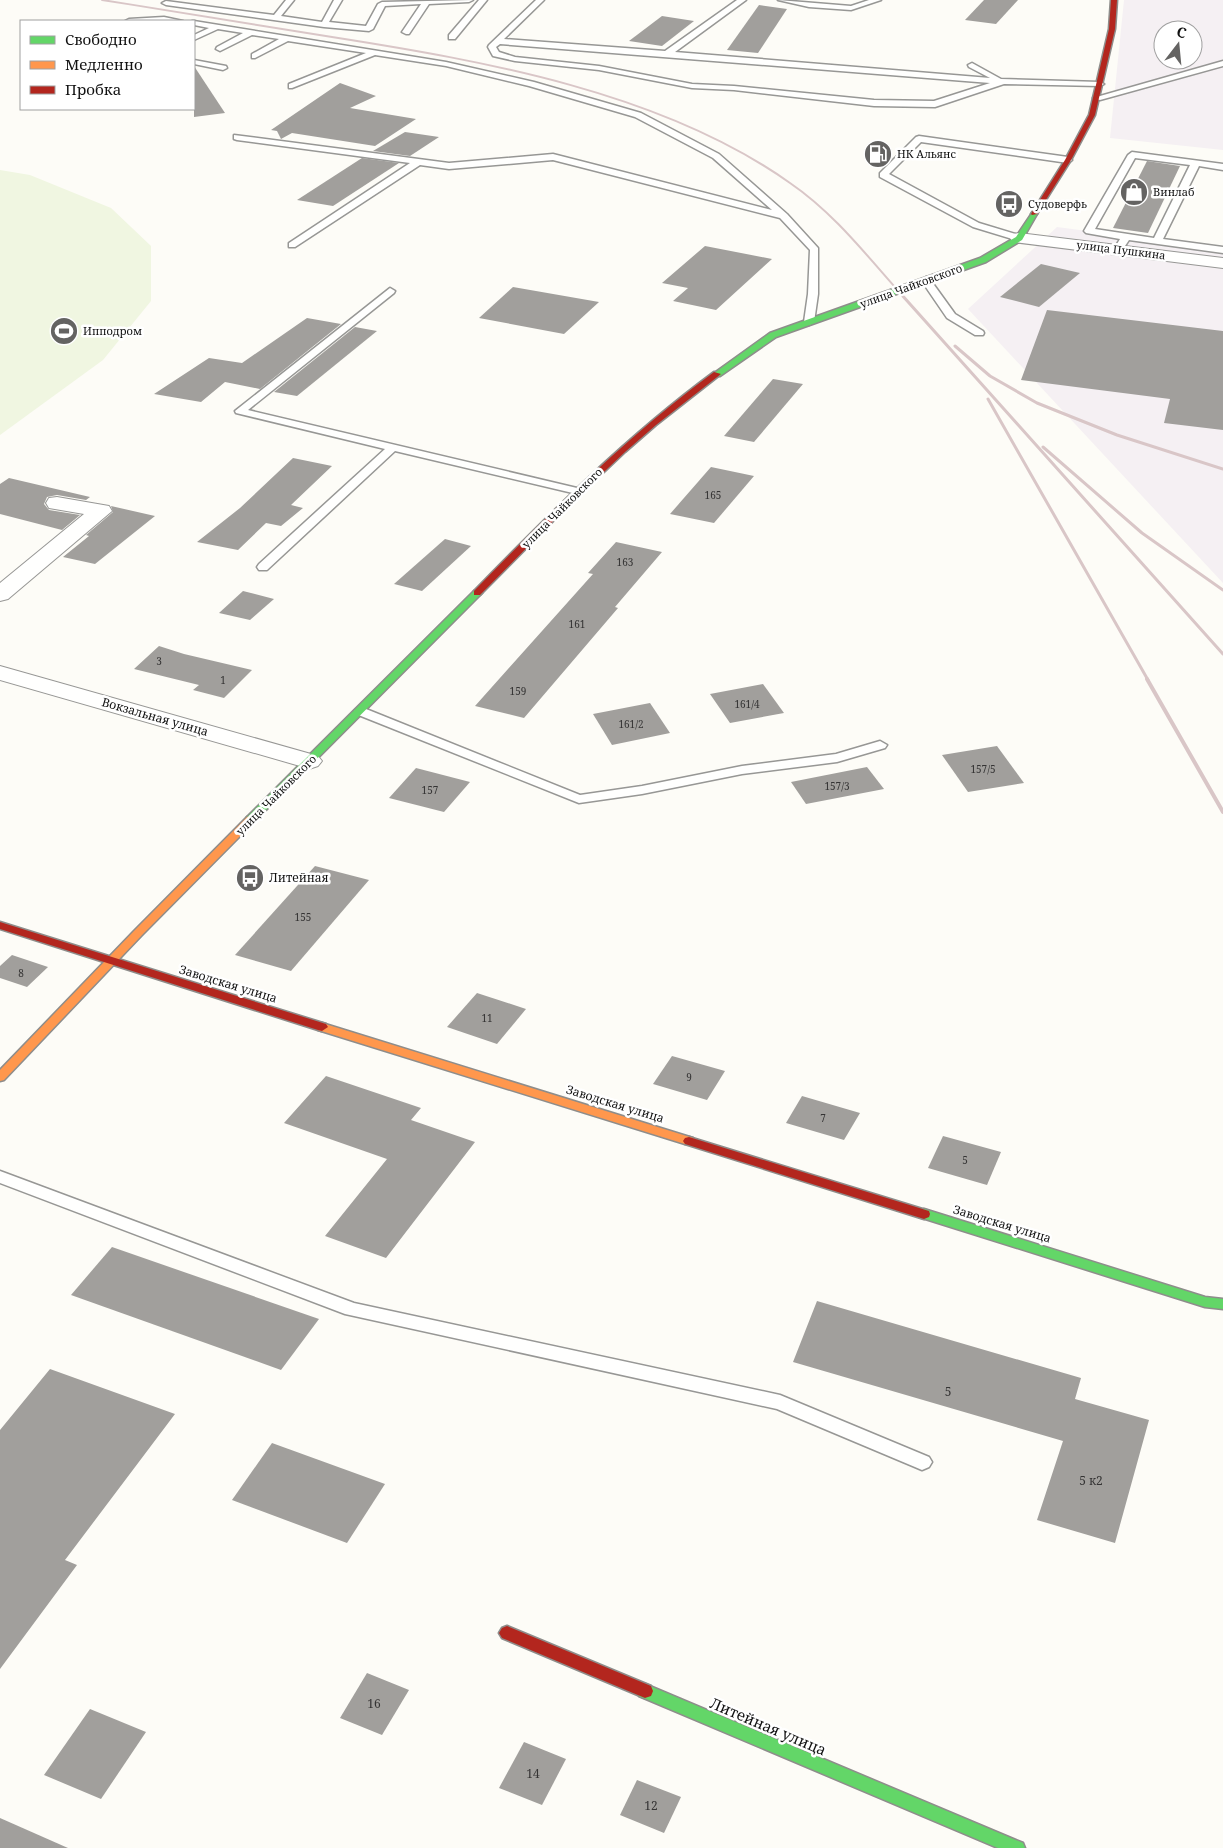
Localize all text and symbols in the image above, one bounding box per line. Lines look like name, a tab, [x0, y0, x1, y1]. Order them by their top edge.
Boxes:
legend	[20, 20, 195, 110]
north arrow	[1153, 20, 1203, 70]
text: С	[1175, 22, 1189, 42]
text: Свободно	[65, 29, 137, 49]
text: Медленно	[65, 54, 143, 74]
text: Пробка	[65, 79, 121, 99]
fuel station icon: НК Альянс	[863, 139, 893, 169]
place label: НК Альянс	[897, 146, 956, 161]
shop icon: Винлаб	[1119, 177, 1149, 207]
place label: Винлаб	[1153, 184, 1194, 199]
bus stop icon: Судоверфь	[994, 189, 1024, 219]
place label: Судоверфь	[1028, 196, 1087, 211]
street label: улица Пушкина	[1076, 237, 1166, 262]
street label: улица Чайковского	[858, 260, 964, 311]
sports icon: Ипподром	[49, 316, 79, 346]
place label: Ипподром	[83, 323, 142, 338]
street label: улица Чайковского	[518, 464, 605, 551]
house number: 165	[705, 488, 721, 502]
house number: 163	[617, 555, 634, 569]
house number: 161	[569, 617, 585, 631]
house number: 3	[156, 654, 162, 668]
house number: 1	[220, 673, 226, 687]
house number: 159	[510, 684, 526, 698]
street label: Вокзальная улица	[100, 693, 211, 740]
house number: 161/4	[734, 697, 760, 711]
house number: 161/2	[618, 717, 644, 731]
street label: улица Чайковского	[232, 751, 319, 838]
house number: 157/5	[970, 762, 996, 776]
house number: 157/3	[824, 779, 850, 793]
house number: 157	[422, 783, 439, 797]
bus stop icon: Литейная	[235, 863, 265, 893]
place label: Литейная	[269, 869, 329, 886]
house number: 155	[295, 910, 311, 924]
street label: Заводская улица	[177, 961, 279, 1007]
house number: 8	[18, 966, 24, 980]
house number: 11	[481, 1011, 493, 1025]
house number: 9	[686, 1070, 692, 1084]
street label: Заводская улица	[564, 1081, 666, 1127]
house number: 7	[820, 1111, 826, 1125]
house number: 5	[962, 1153, 968, 1167]
street label: Заводская улица	[951, 1201, 1053, 1247]
house number: 5	[945, 1383, 951, 1400]
house number: 5 к2	[1079, 1472, 1103, 1489]
street label: Литейная улица	[707, 1693, 830, 1760]
house number: 16	[367, 1695, 381, 1712]
house number: 14	[526, 1765, 540, 1782]
house number: 12	[644, 1797, 658, 1814]

